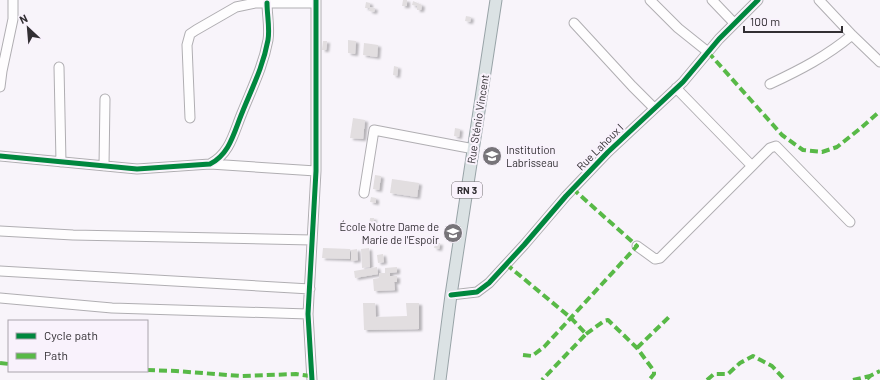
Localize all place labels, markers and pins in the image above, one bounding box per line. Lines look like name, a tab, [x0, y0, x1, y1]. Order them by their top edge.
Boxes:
place label: Institution Labrisseau	[506, 143, 559, 169]
school or university icon: Institution Labrisseau	[481, 145, 503, 167]
place label: École Notre Dame de Marie de l'Espoir	[339, 220, 439, 246]
school or university icon: École Notre Dame de Marie de l'Espoir	[442, 222, 464, 244]

